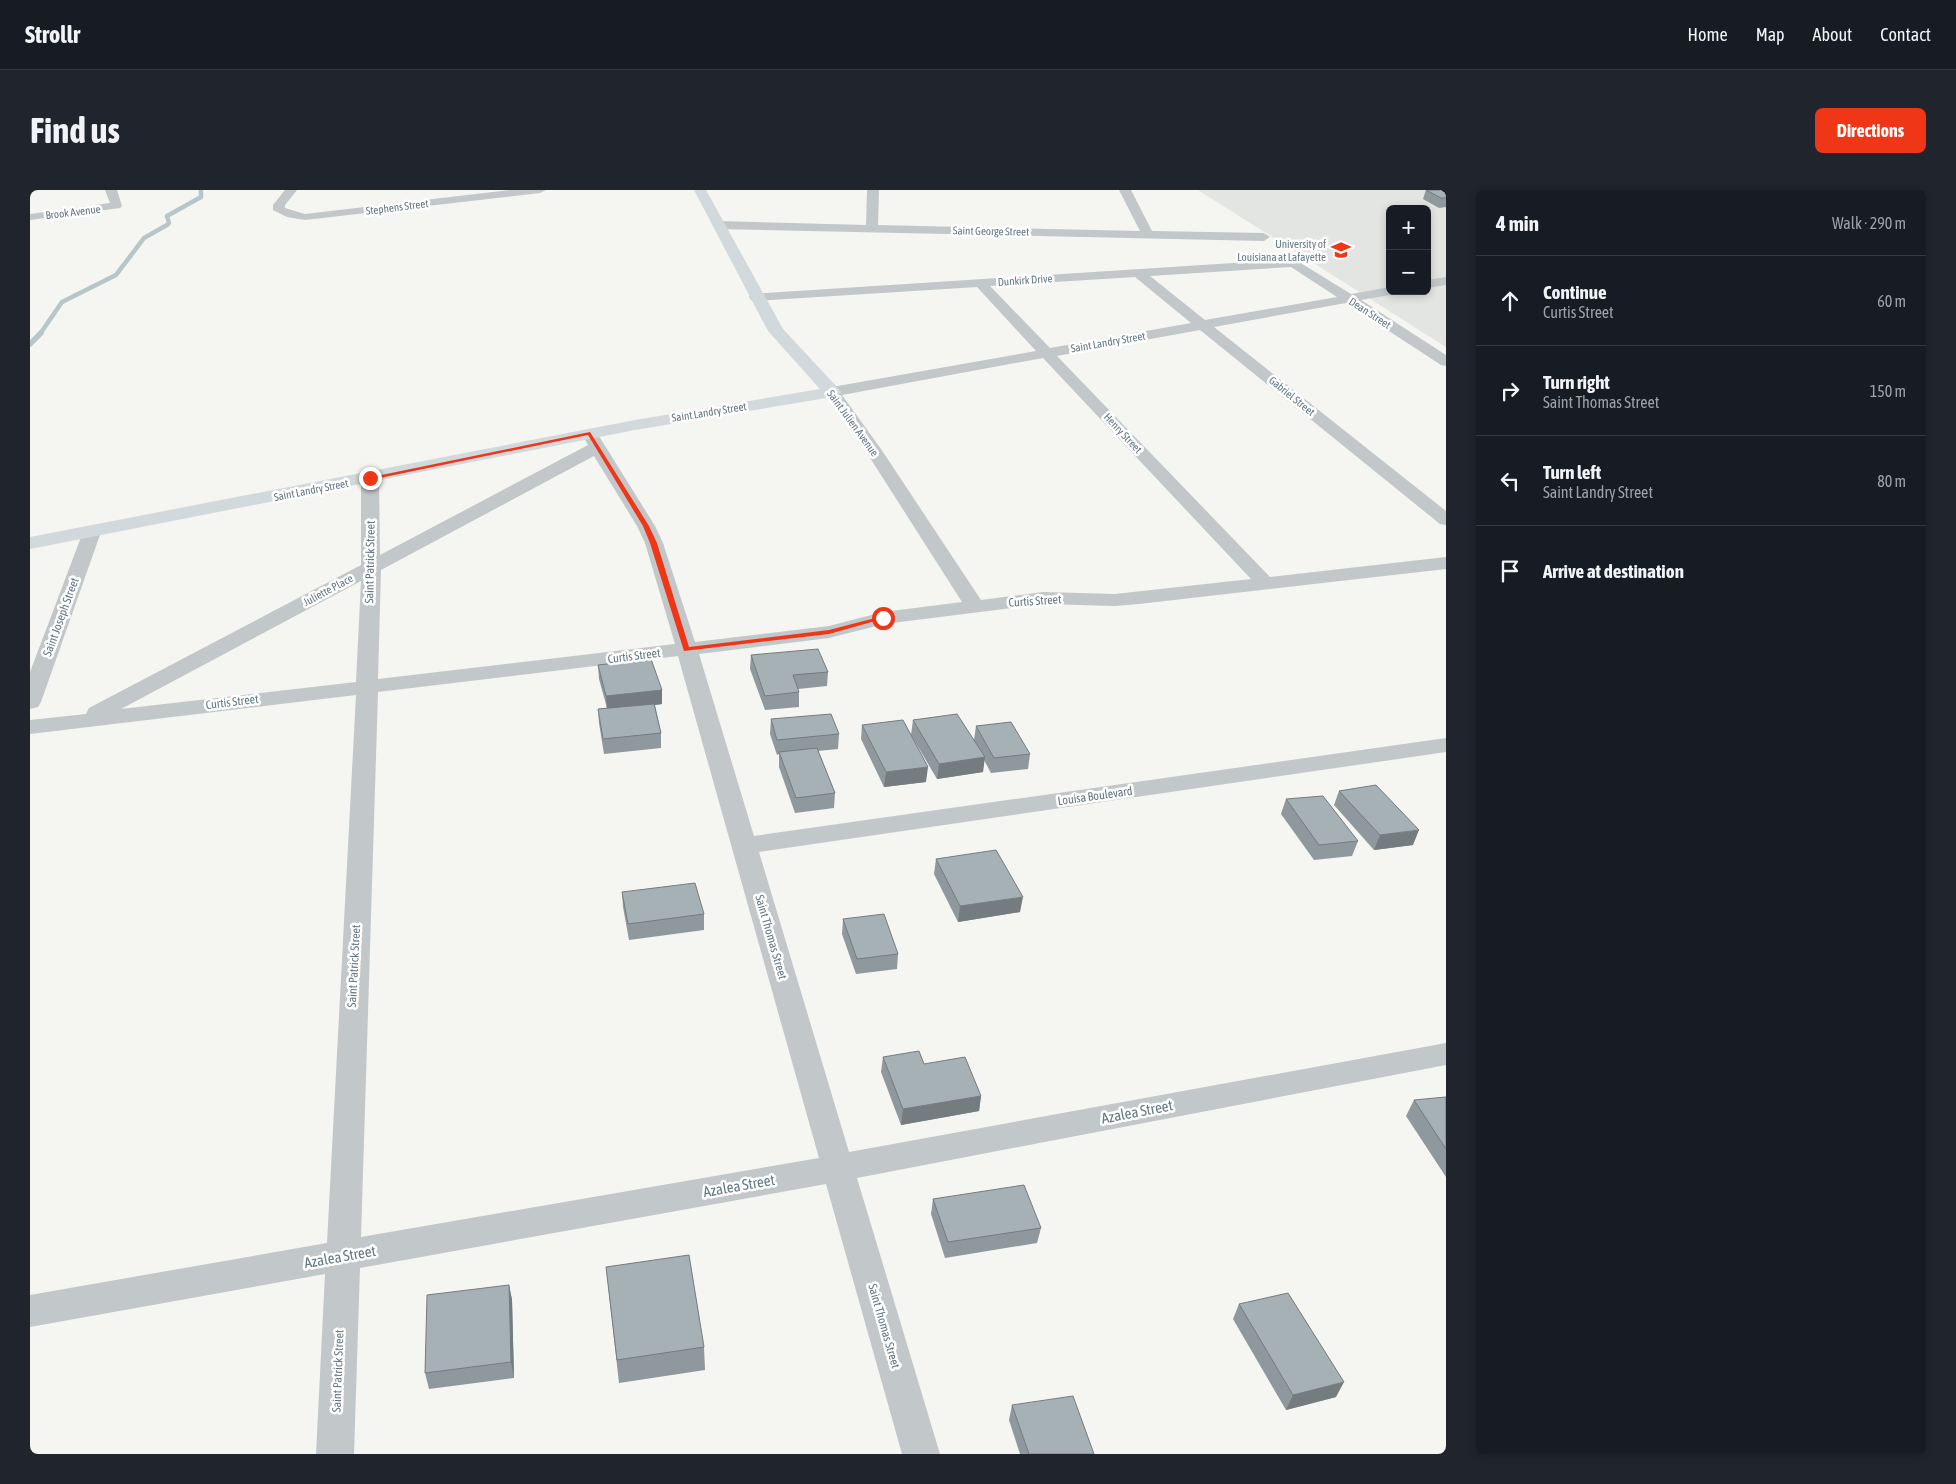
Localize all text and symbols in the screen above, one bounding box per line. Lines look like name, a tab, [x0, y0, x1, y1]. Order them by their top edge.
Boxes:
text: Strollr	[25, 21, 80, 48]
text: Home	[1688, 24, 1728, 45]
text: Map	[1756, 24, 1785, 45]
text: About	[1813, 24, 1852, 45]
text: Contact	[1880, 24, 1931, 45]
button: Directions	[1815, 108, 1926, 153]
text: Find us	[30, 110, 120, 150]
street label: Stephens Street	[365, 197, 429, 217]
street label: Brook Avenue	[45, 203, 101, 221]
map controls	[1386, 205, 1431, 295]
button: +	[1386, 205, 1431, 250]
text: 4 min	[1496, 211, 1539, 235]
text: Walk · 290 m	[1832, 214, 1906, 232]
street label: Saint George Street	[953, 224, 1029, 238]
place label: University of Louisiana at Lafayette	[1237, 238, 1326, 263]
school or university icon: University of Louisiana at Lafayette	[1330, 239, 1352, 261]
button: −	[1386, 250, 1431, 295]
street label: Dunkirk Drive	[997, 272, 1053, 288]
text: Continue	[1543, 281, 1607, 303]
icon: ahead	[1496, 287, 1524, 315]
text: 60 m	[1877, 292, 1906, 310]
street label: Dean Street	[1347, 295, 1393, 331]
text: Curtis Street	[1543, 303, 1614, 321]
street label: Saint Landry Street	[1070, 330, 1146, 354]
text: Turn right	[1543, 371, 1610, 393]
street label: Gabriel Street	[1267, 374, 1317, 418]
icon: right	[1496, 377, 1524, 405]
text: 150 m	[1870, 382, 1906, 400]
street label: Saint Julien Avenue	[825, 388, 881, 458]
text: Saint Thomas Street	[1543, 393, 1659, 411]
street label: Saint Landry Street	[671, 400, 747, 424]
street label: Henry Street	[1102, 411, 1144, 455]
text: Turn left	[1543, 461, 1601, 483]
route end	[359, 467, 382, 490]
icon: left	[1496, 467, 1524, 495]
text: 80 m	[1877, 472, 1906, 490]
street label: Saint Landry Street	[273, 477, 349, 503]
text: Saint Landry Street	[1543, 483, 1653, 501]
street label: Saint Patrick Street	[362, 520, 378, 604]
icon: arrive	[1496, 557, 1524, 585]
text: Arrive at destination	[1543, 560, 1684, 582]
street label: Juliette Place	[301, 572, 355, 608]
street label: Saint Joseph Street	[40, 575, 82, 658]
street label: Curtis Street	[1008, 592, 1062, 610]
route start	[872, 607, 895, 630]
street label: Curtis Street	[607, 646, 662, 666]
street label: Curtis Street	[205, 692, 260, 712]
street label: Louisa Boulevard	[1057, 784, 1133, 808]
street label: Saint Thomas Street	[752, 893, 790, 981]
street label: Saint Patrick Street	[345, 924, 363, 1008]
street label: Azalea Street	[1100, 1096, 1174, 1127]
street label: Azalea Street	[702, 1171, 776, 1200]
street label: Azalea Street	[303, 1242, 377, 1271]
street label: Saint Thomas Street	[865, 1282, 903, 1370]
street label: Saint Patrick Street	[330, 1329, 346, 1413]

